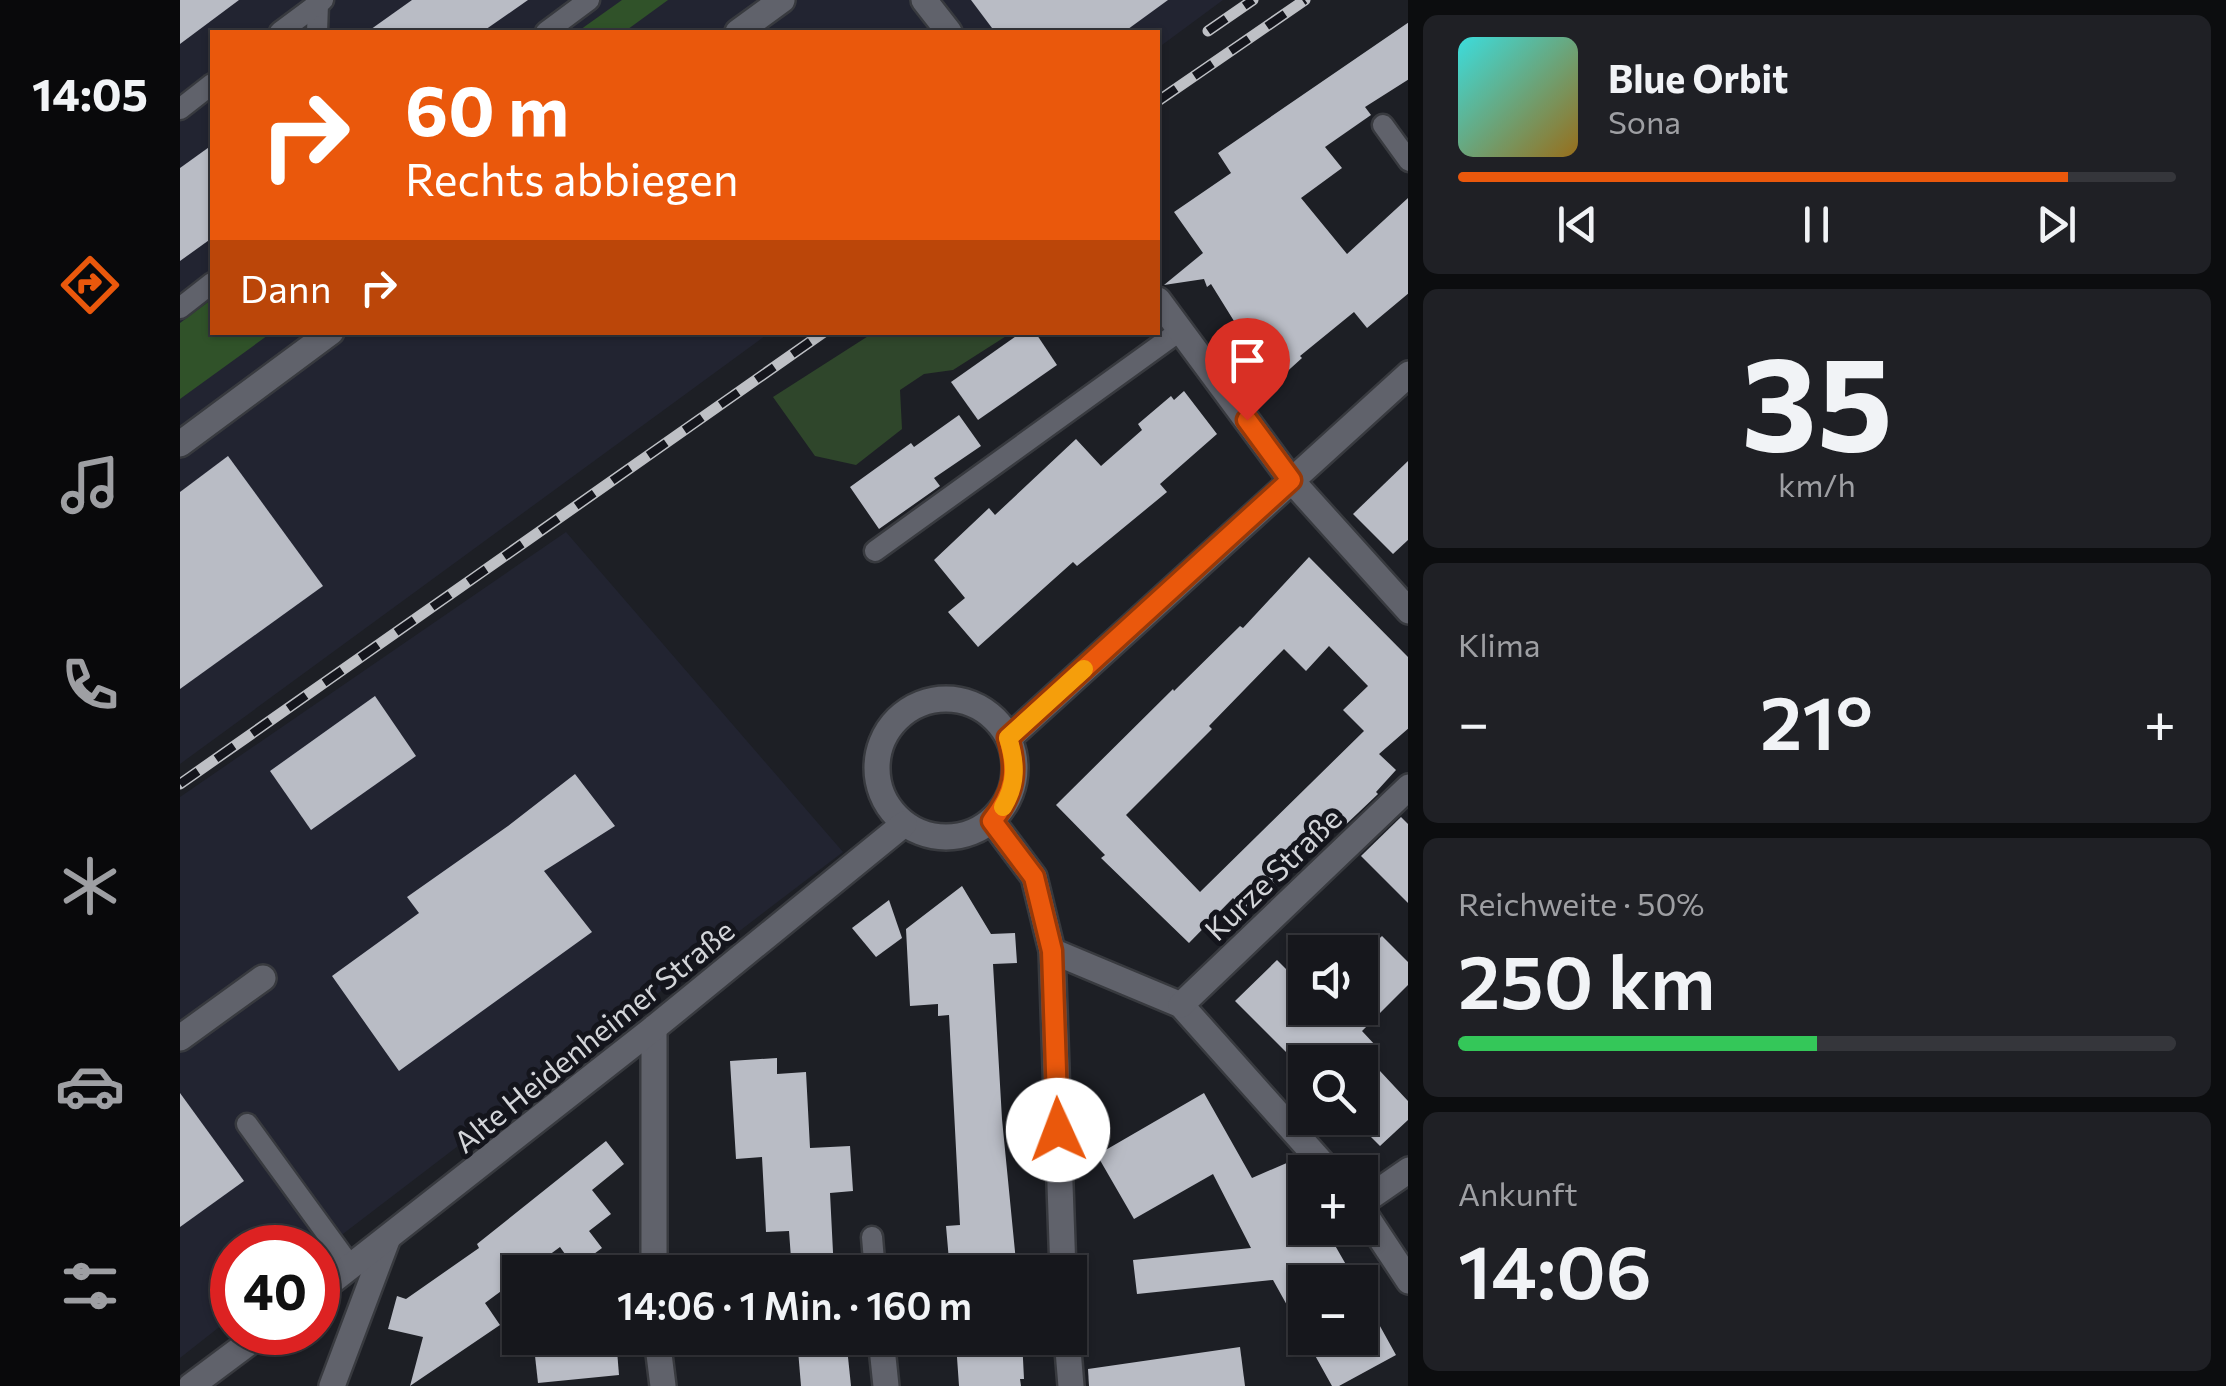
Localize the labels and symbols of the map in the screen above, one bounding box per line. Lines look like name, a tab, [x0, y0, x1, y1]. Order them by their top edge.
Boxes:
pin	[1205, 318, 1290, 421]
street label: Kurze Straße	[1196, 799, 1348, 947]
street label: Alte Heidenheimer Straße	[445, 911, 741, 1159]
position arrow	[1006, 1078, 1110, 1182]
speed limit sign: 40	[210, 1225, 340, 1355]

